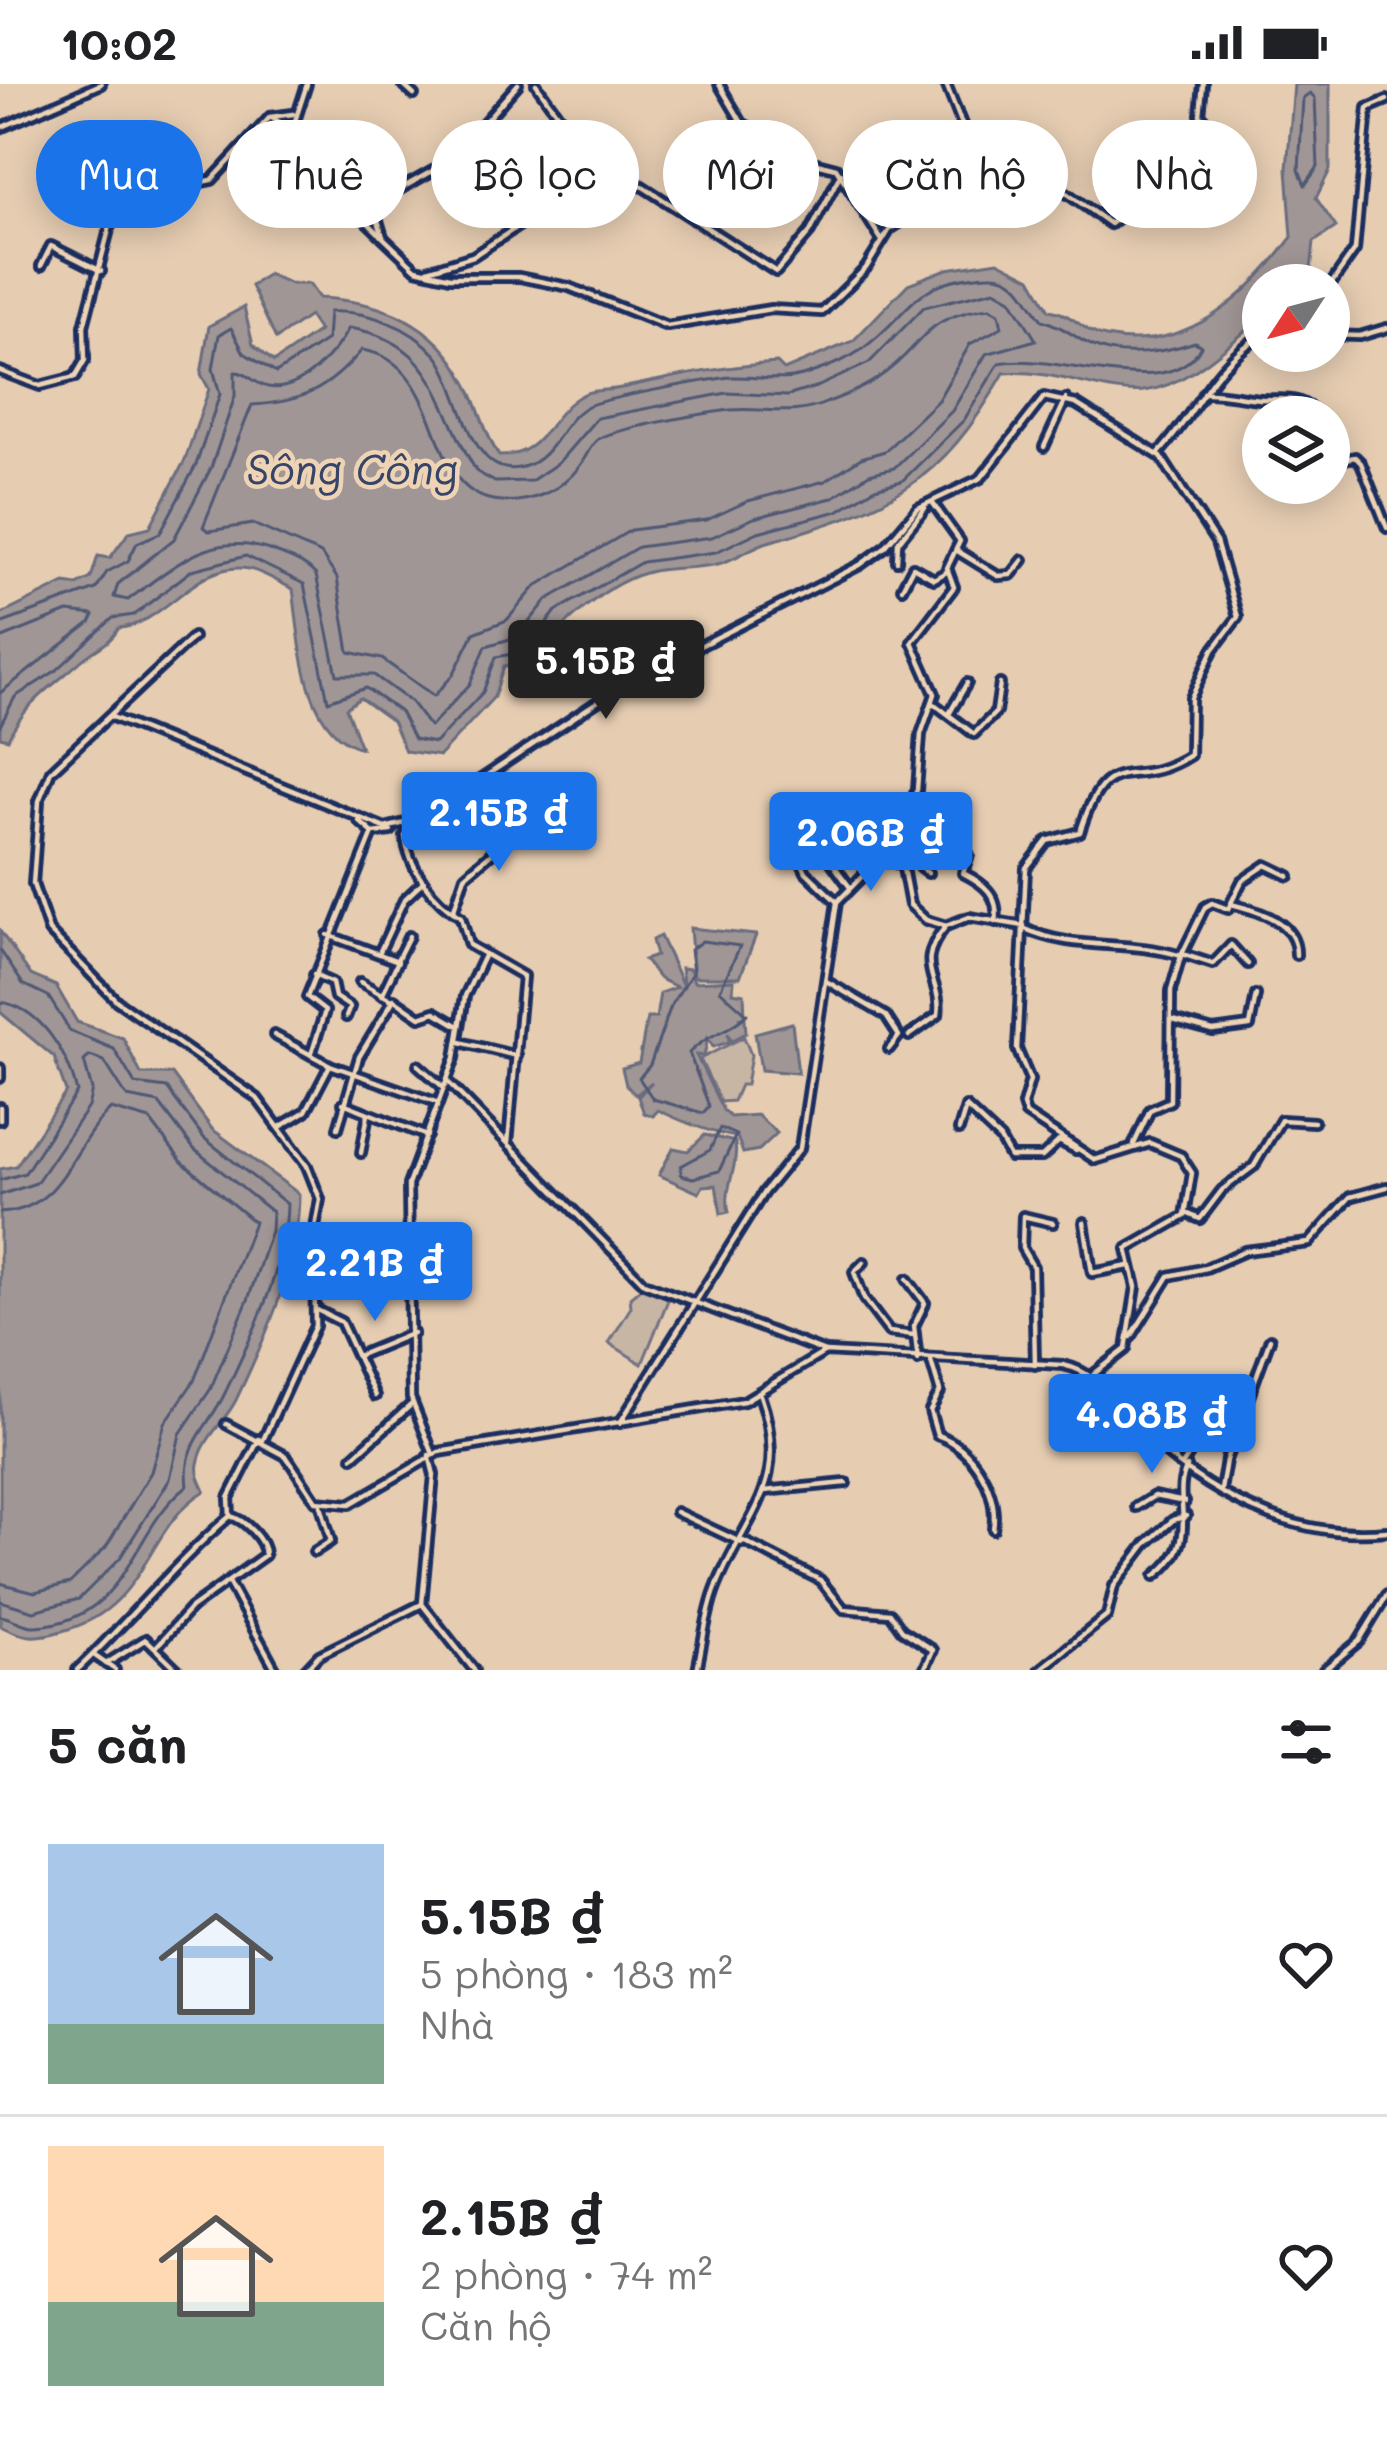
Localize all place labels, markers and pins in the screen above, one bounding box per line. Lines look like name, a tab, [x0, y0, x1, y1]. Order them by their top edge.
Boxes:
pin: 5.15B ₫	[495, 620, 717, 722]
pin: 2.15B ₫	[388, 772, 610, 874]
pin: 2.06B ₫	[760, 792, 982, 894]
pin: 2.21B ₫	[264, 1222, 486, 1324]
pin: 4.08B ₫	[1041, 1374, 1263, 1476]

